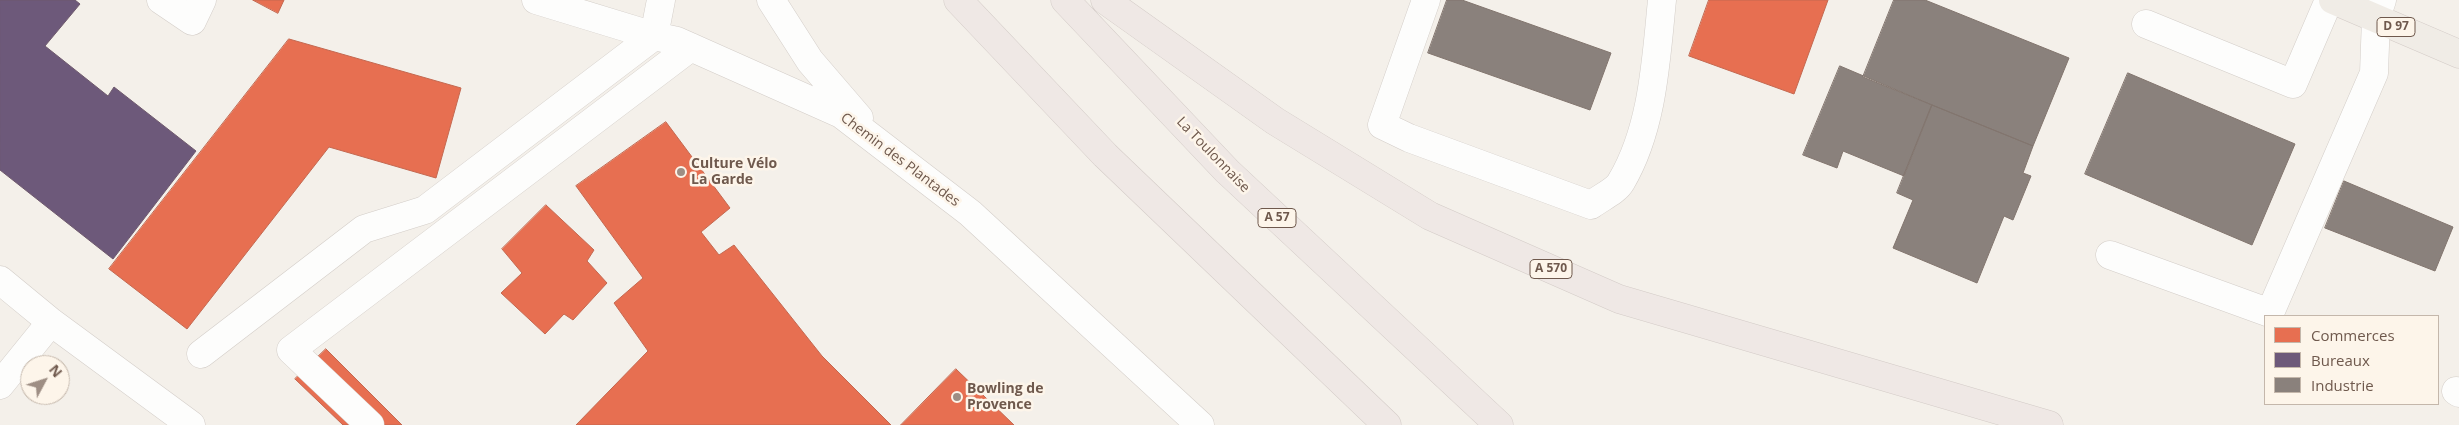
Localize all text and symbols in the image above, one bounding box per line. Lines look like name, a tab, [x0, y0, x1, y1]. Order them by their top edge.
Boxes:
road number: D 97	[2377, 18, 2415, 36]
street label: Chemin des Plantades	[837, 110, 963, 210]
street label: La Toulonnaise	[1173, 114, 1253, 196]
place label: Culture Vélo La Garde	[691, 156, 777, 188]
marker: Culture Vélo La Garde	[675, 166, 687, 178]
road number: A 57	[1258, 208, 1296, 228]
road number: A 570	[1530, 260, 1572, 278]
legend	[2264, 315, 2439, 405]
text: Commerces	[2311, 325, 2395, 345]
text: Bureaux	[2311, 350, 2370, 370]
north arrow	[20, 355, 70, 405]
text: N	[45, 360, 67, 381]
text: Industrie	[2311, 375, 2374, 395]
place label: Bowling de Provence	[967, 381, 1043, 414]
marker: Bowling de Provence	[951, 391, 963, 403]

